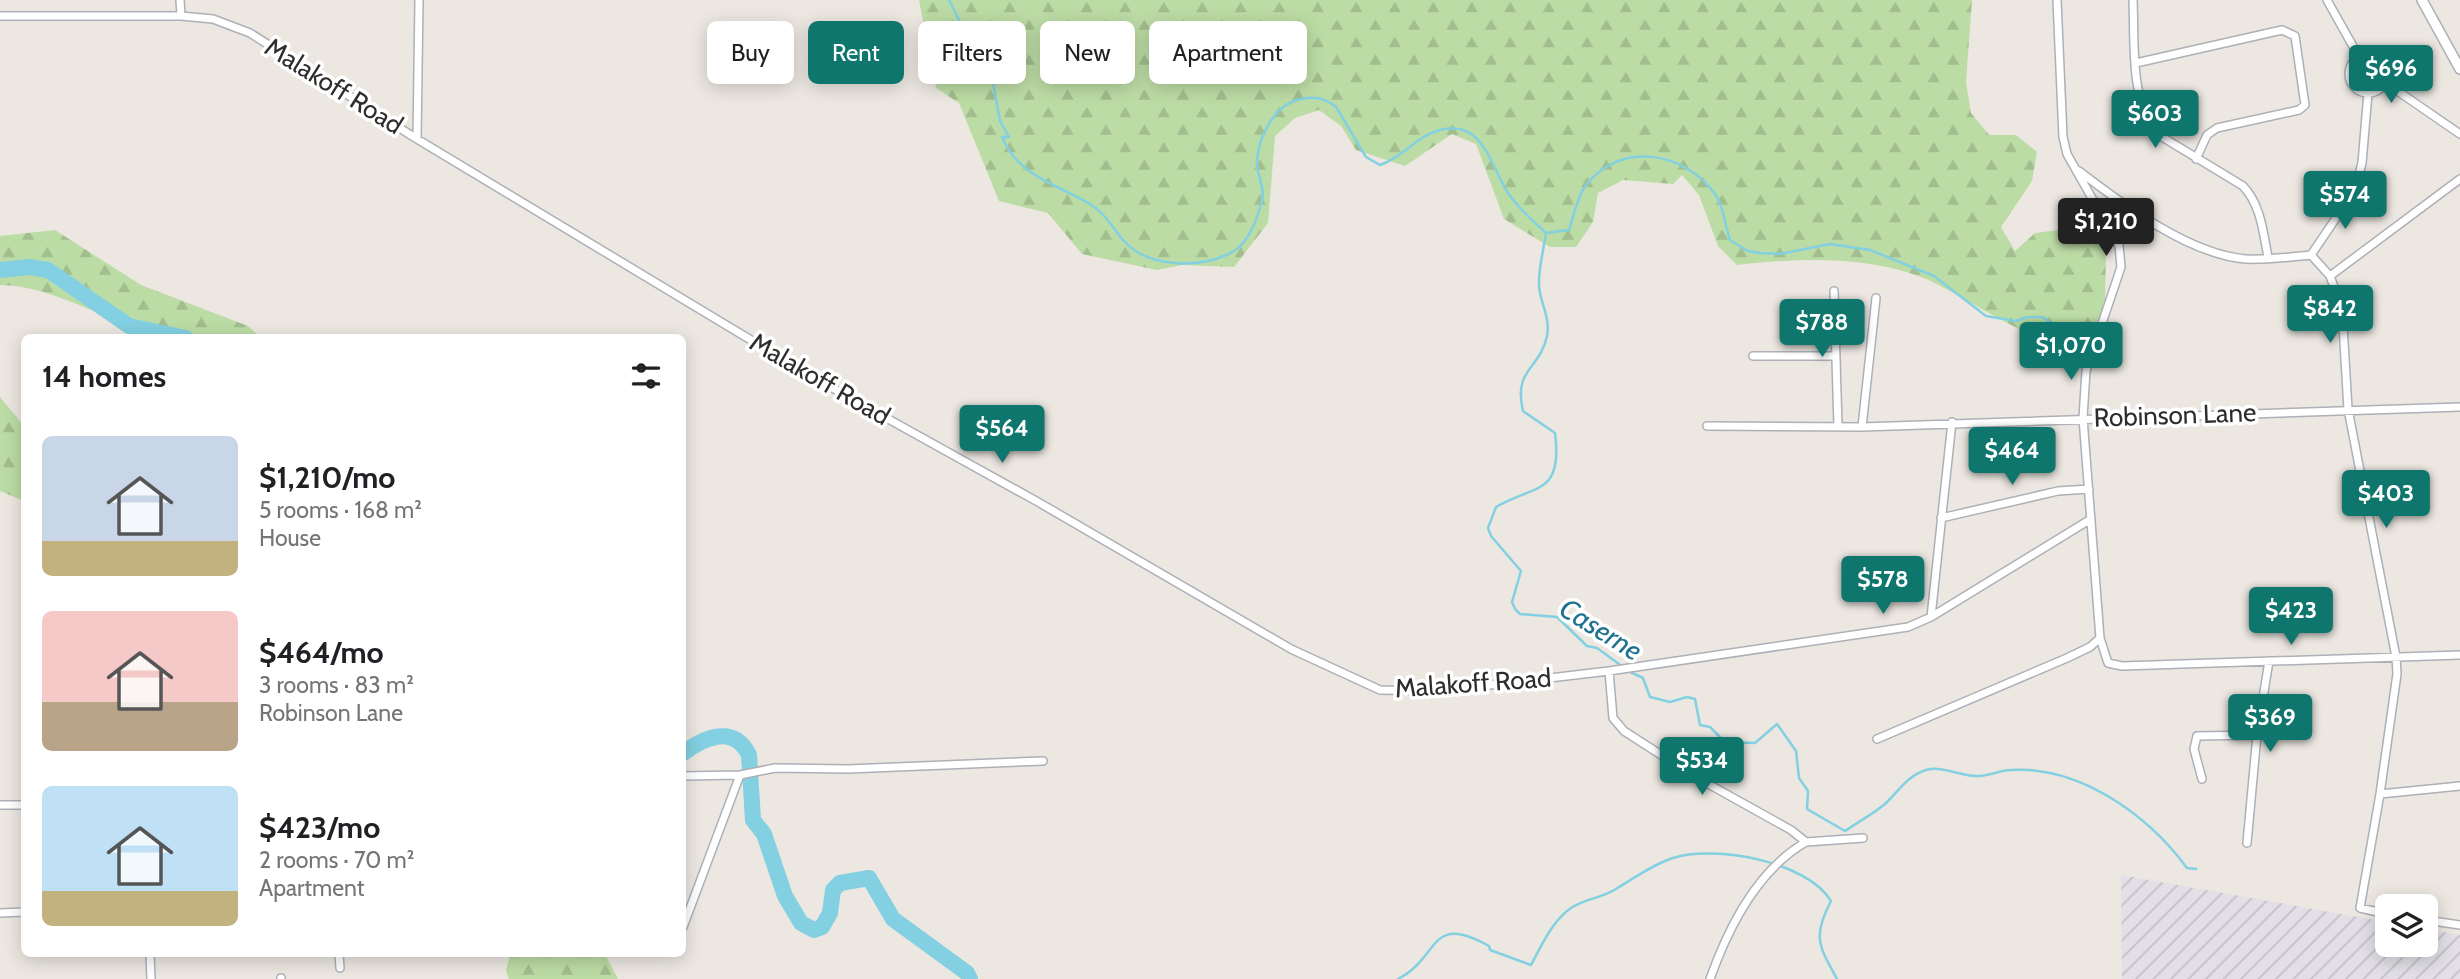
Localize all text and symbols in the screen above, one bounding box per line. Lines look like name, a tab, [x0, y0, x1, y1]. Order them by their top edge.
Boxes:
chip: Buy	[707, 21, 794, 84]
chip: Rent	[808, 21, 904, 84]
chip: Filters	[918, 21, 1026, 84]
chip: New	[1040, 21, 1135, 84]
chip: Apartment	[1149, 21, 1307, 84]
street label: Malakoff Road	[259, 31, 409, 141]
pin: $696	[2350, 46, 2432, 105]
text: $696	[2365, 54, 2417, 82]
pin: $603	[2114, 90, 2196, 150]
text: $603	[2128, 99, 2182, 127]
pin: $574	[2304, 172, 2386, 231]
text: $574	[2320, 180, 2370, 208]
pin: $1,210	[2049, 198, 2163, 258]
text: $1,210	[2074, 207, 2138, 235]
pin: $842	[2289, 286, 2371, 345]
text: $842	[2303, 294, 2357, 322]
pin: $788	[1781, 300, 1863, 359]
text: $788	[1796, 308, 1848, 336]
pin: $1,070	[2014, 322, 2128, 382]
street label: Malakoff Road	[744, 326, 896, 432]
text: $1,070	[2036, 331, 2106, 359]
icon: filters	[627, 357, 665, 395]
text: 14 homes	[42, 358, 166, 395]
street label: Robinson Lane	[2093, 396, 2257, 434]
pin: $564	[961, 406, 1043, 465]
text: $564	[976, 414, 1028, 442]
pin: $464	[1971, 428, 2053, 487]
text: $464	[1985, 436, 2039, 464]
text: $1,210/mo	[259, 459, 395, 496]
icon: home	[98, 464, 182, 548]
pin: $403	[2345, 470, 2427, 530]
text: $403	[2358, 479, 2414, 507]
text: 5 rooms · 168 m²	[259, 496, 422, 524]
text: House	[259, 524, 321, 552]
pin: $578	[1842, 556, 1924, 616]
text: $578	[1857, 565, 1909, 593]
pin: $423	[2250, 588, 2332, 647]
water label: Caserne	[1554, 591, 1649, 667]
text: $423	[2265, 596, 2317, 624]
text: $464/mo	[259, 634, 384, 671]
icon: home	[98, 639, 182, 723]
street label: Malakoff Road	[1394, 662, 1552, 704]
text: 3 rooms · 83 m²	[259, 671, 414, 699]
pin: $369	[2229, 694, 2311, 754]
text: Robinson Lane	[259, 699, 403, 727]
text: $369	[2244, 703, 2296, 731]
pin: $534	[1661, 738, 1743, 797]
text: $534	[1676, 746, 1728, 774]
text: $423/mo	[259, 809, 380, 846]
icon: home	[98, 814, 182, 898]
text: 2 rooms · 70 m²	[259, 846, 414, 874]
text: Apartment	[259, 874, 364, 902]
map controls	[2375, 894, 2438, 957]
button: layers	[2375, 894, 2438, 957]

